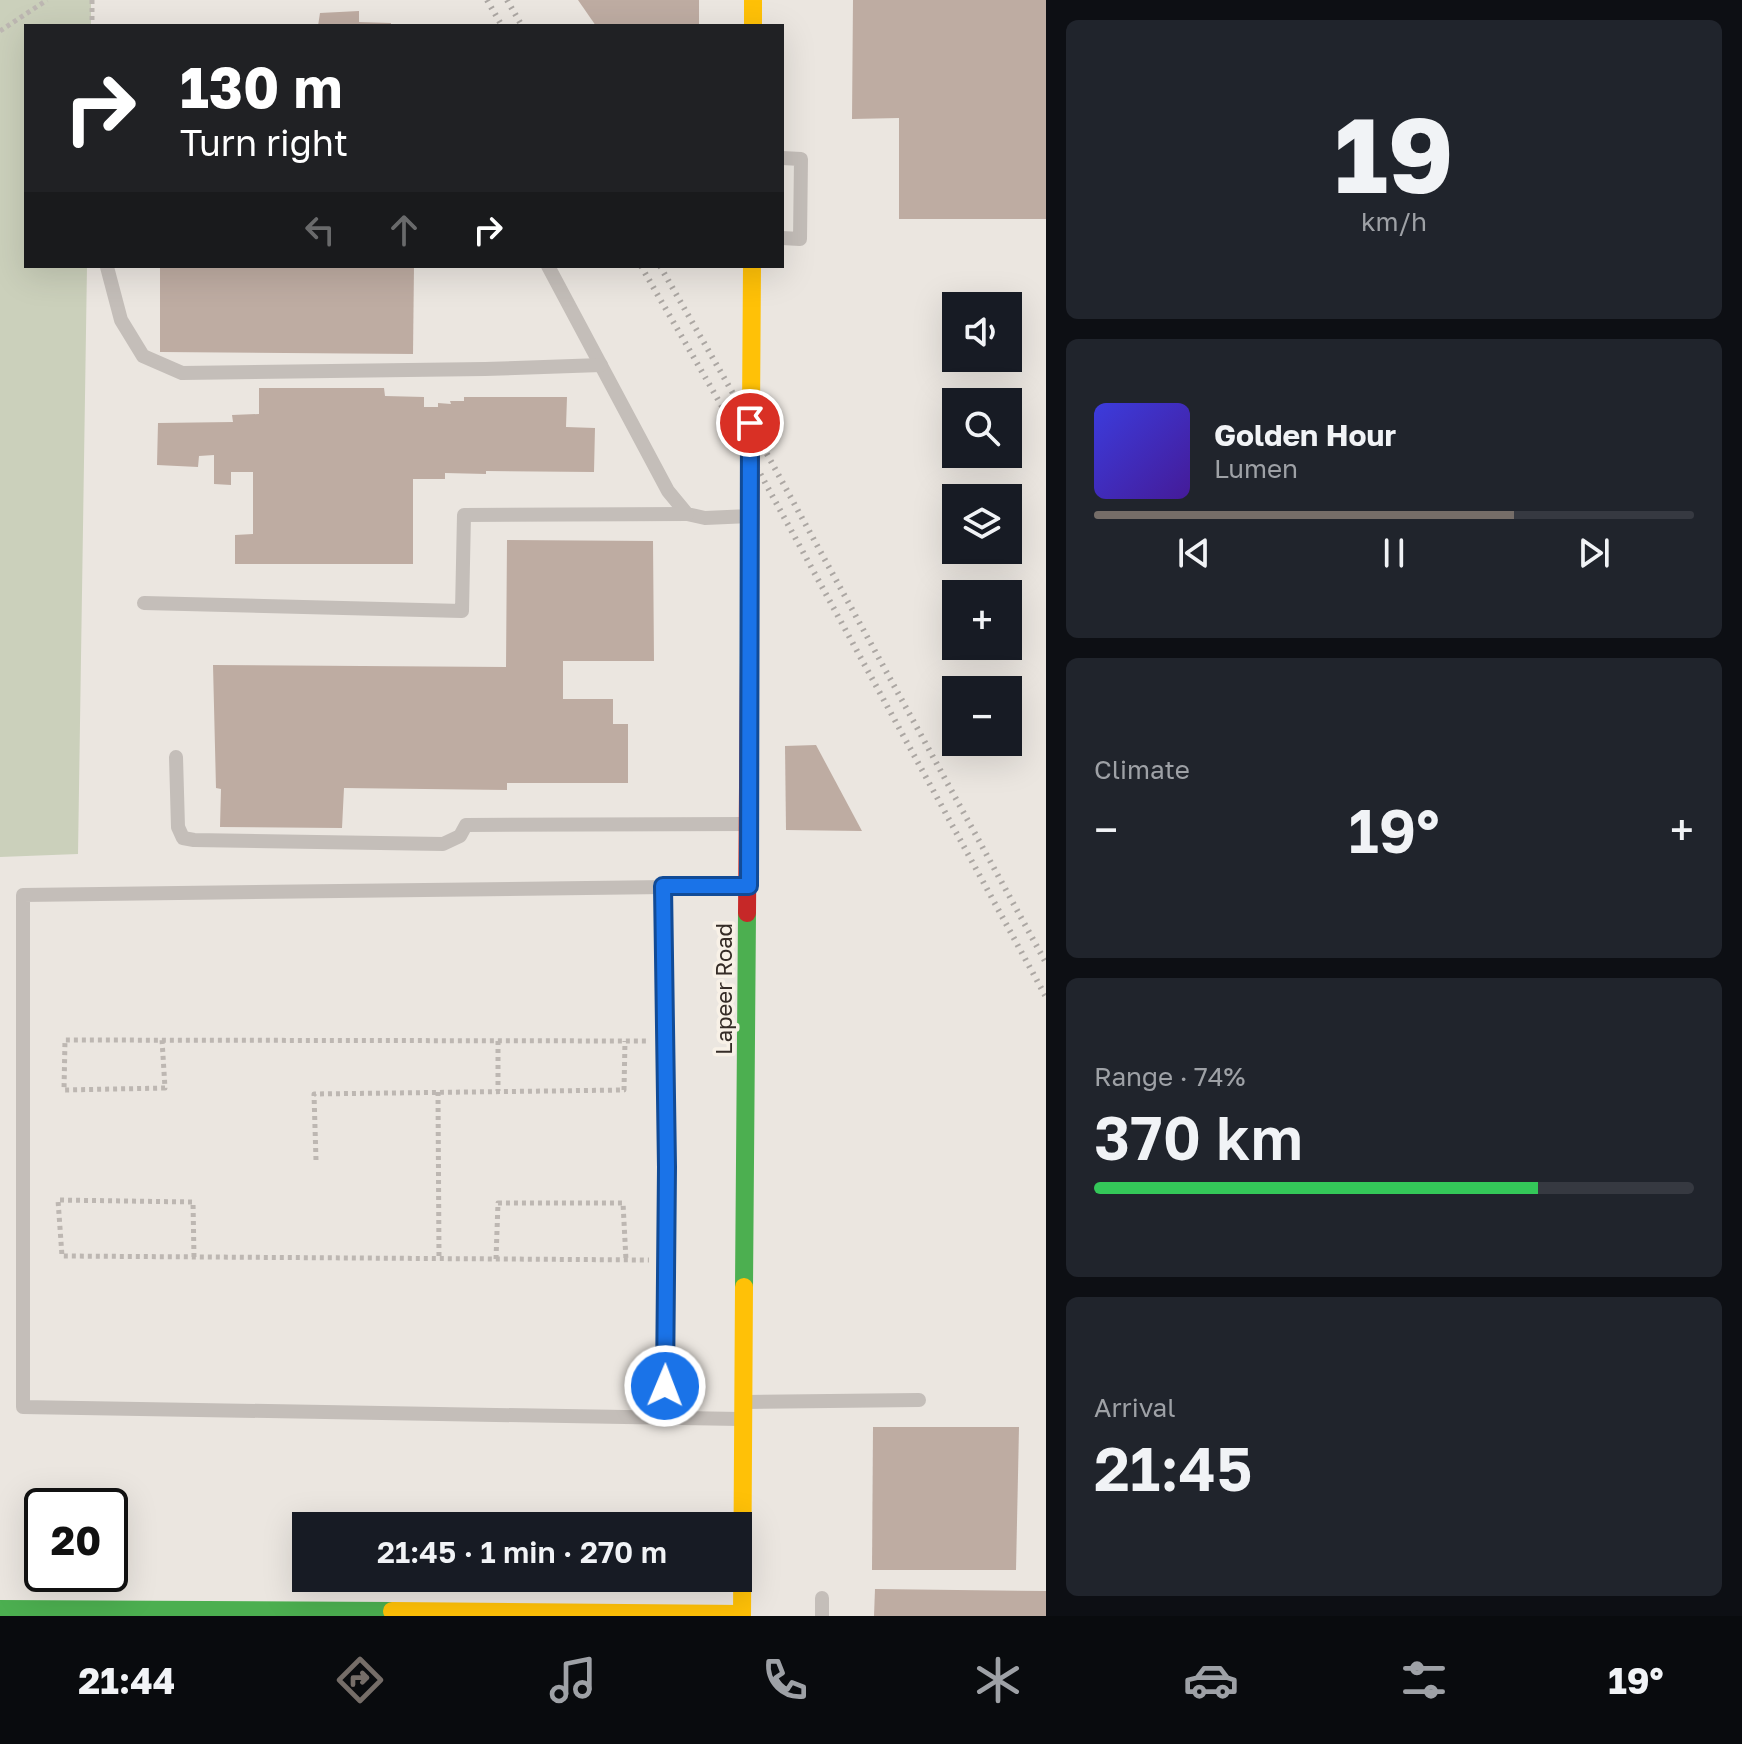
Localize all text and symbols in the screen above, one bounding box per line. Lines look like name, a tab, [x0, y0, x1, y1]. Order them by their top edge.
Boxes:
text: 130 m	[180, 53, 342, 120]
icon: right	[48, 56, 152, 160]
text: 19	[1334, 91, 1454, 216]
text: Turn right	[180, 121, 348, 164]
text: km/h	[1361, 206, 1427, 237]
icon: left	[298, 208, 342, 252]
icon: ahead	[382, 208, 426, 252]
icon: right	[466, 208, 510, 252]
map controls	[942, 292, 1022, 756]
button: sound	[942, 292, 1022, 372]
button: search	[942, 388, 1022, 468]
pin	[716, 389, 784, 457]
icon: arrive	[728, 401, 772, 445]
text: Golden Hour	[1214, 417, 1396, 453]
text: Lumen	[1214, 453, 1298, 484]
button: layers	[942, 484, 1022, 564]
icon: previous	[1172, 531, 1216, 575]
icon: pause	[1372, 531, 1416, 575]
icon: next	[1572, 531, 1616, 575]
button: +	[942, 580, 1022, 660]
button: −	[942, 676, 1022, 756]
text: Climate	[1094, 754, 1190, 785]
text: 19°	[1348, 794, 1440, 866]
text: −	[1094, 803, 1118, 856]
text: +	[1670, 803, 1694, 856]
street label: Lapeer Road	[710, 923, 737, 1055]
text: Range · 74%	[1094, 1061, 1245, 1092]
text: 370 km	[1094, 1101, 1303, 1173]
position arrow	[623, 1344, 707, 1428]
text: Arrival	[1094, 1392, 1175, 1423]
text: 21:45	[1094, 1432, 1252, 1504]
speed limit sign: 20	[24, 1488, 128, 1592]
text: 21:45 · 1 min · 270 m	[377, 1534, 667, 1570]
icon: directions	[332, 1652, 388, 1708]
icon: music	[545, 1652, 601, 1708]
icon: phone	[757, 1652, 813, 1708]
icon: climate	[970, 1652, 1026, 1708]
icon: car	[1183, 1652, 1239, 1708]
icon: filters	[1396, 1652, 1452, 1708]
text: 21:44	[78, 1659, 175, 1702]
text: 19°	[1608, 1659, 1664, 1702]

